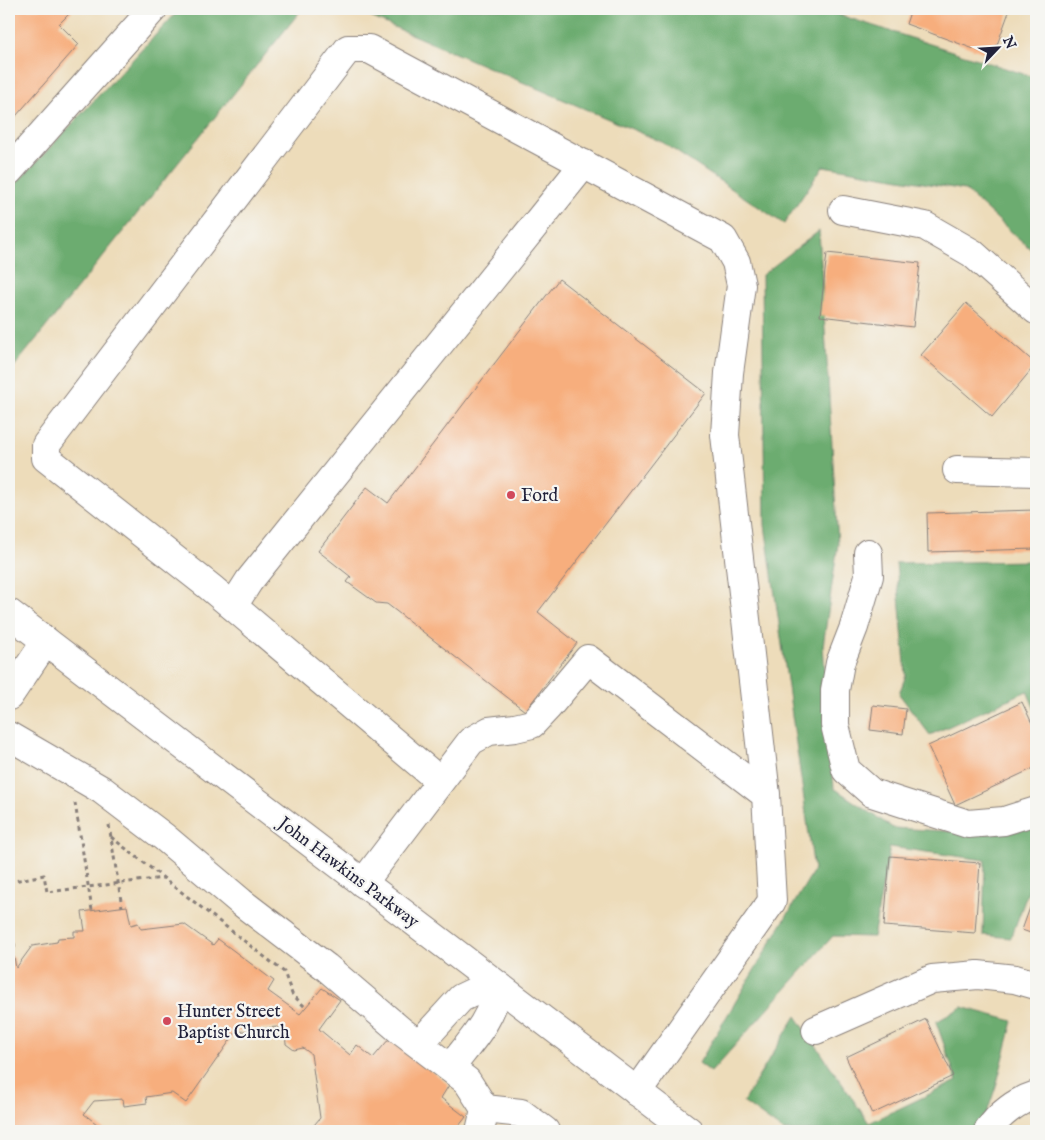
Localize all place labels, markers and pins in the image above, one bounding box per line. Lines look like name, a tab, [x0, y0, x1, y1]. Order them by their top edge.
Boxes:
place label: Ford	[521, 485, 559, 508]
marker: Ford	[505, 489, 517, 501]
place label: Hunter Street Baptist Church	[177, 1001, 290, 1045]
marker: Hunter Street Baptist Church	[161, 1015, 173, 1027]

